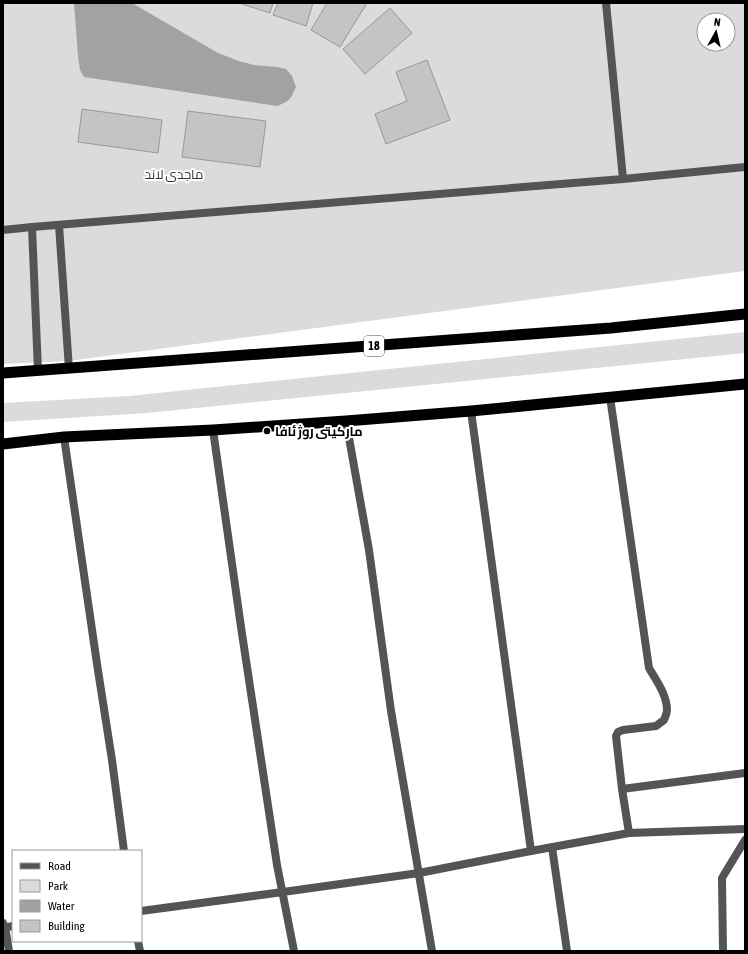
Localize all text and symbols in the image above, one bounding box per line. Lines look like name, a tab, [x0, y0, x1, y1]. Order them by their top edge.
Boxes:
north arrow	[696, 12, 736, 52]
text: N	[713, 16, 721, 28]
park label: ماجدی لاند	[145, 167, 203, 182]
road number: 18	[364, 336, 384, 356]
place label: ماركيتى روژ ئافا	[275, 424, 363, 440]
marker: ماركيتى روژ ئافا	[262, 426, 272, 436]
legend	[12, 850, 142, 942]
text: Road	[48, 859, 71, 873]
text: Park	[48, 879, 69, 893]
text: Water	[48, 899, 75, 913]
text: Building	[48, 919, 86, 933]

